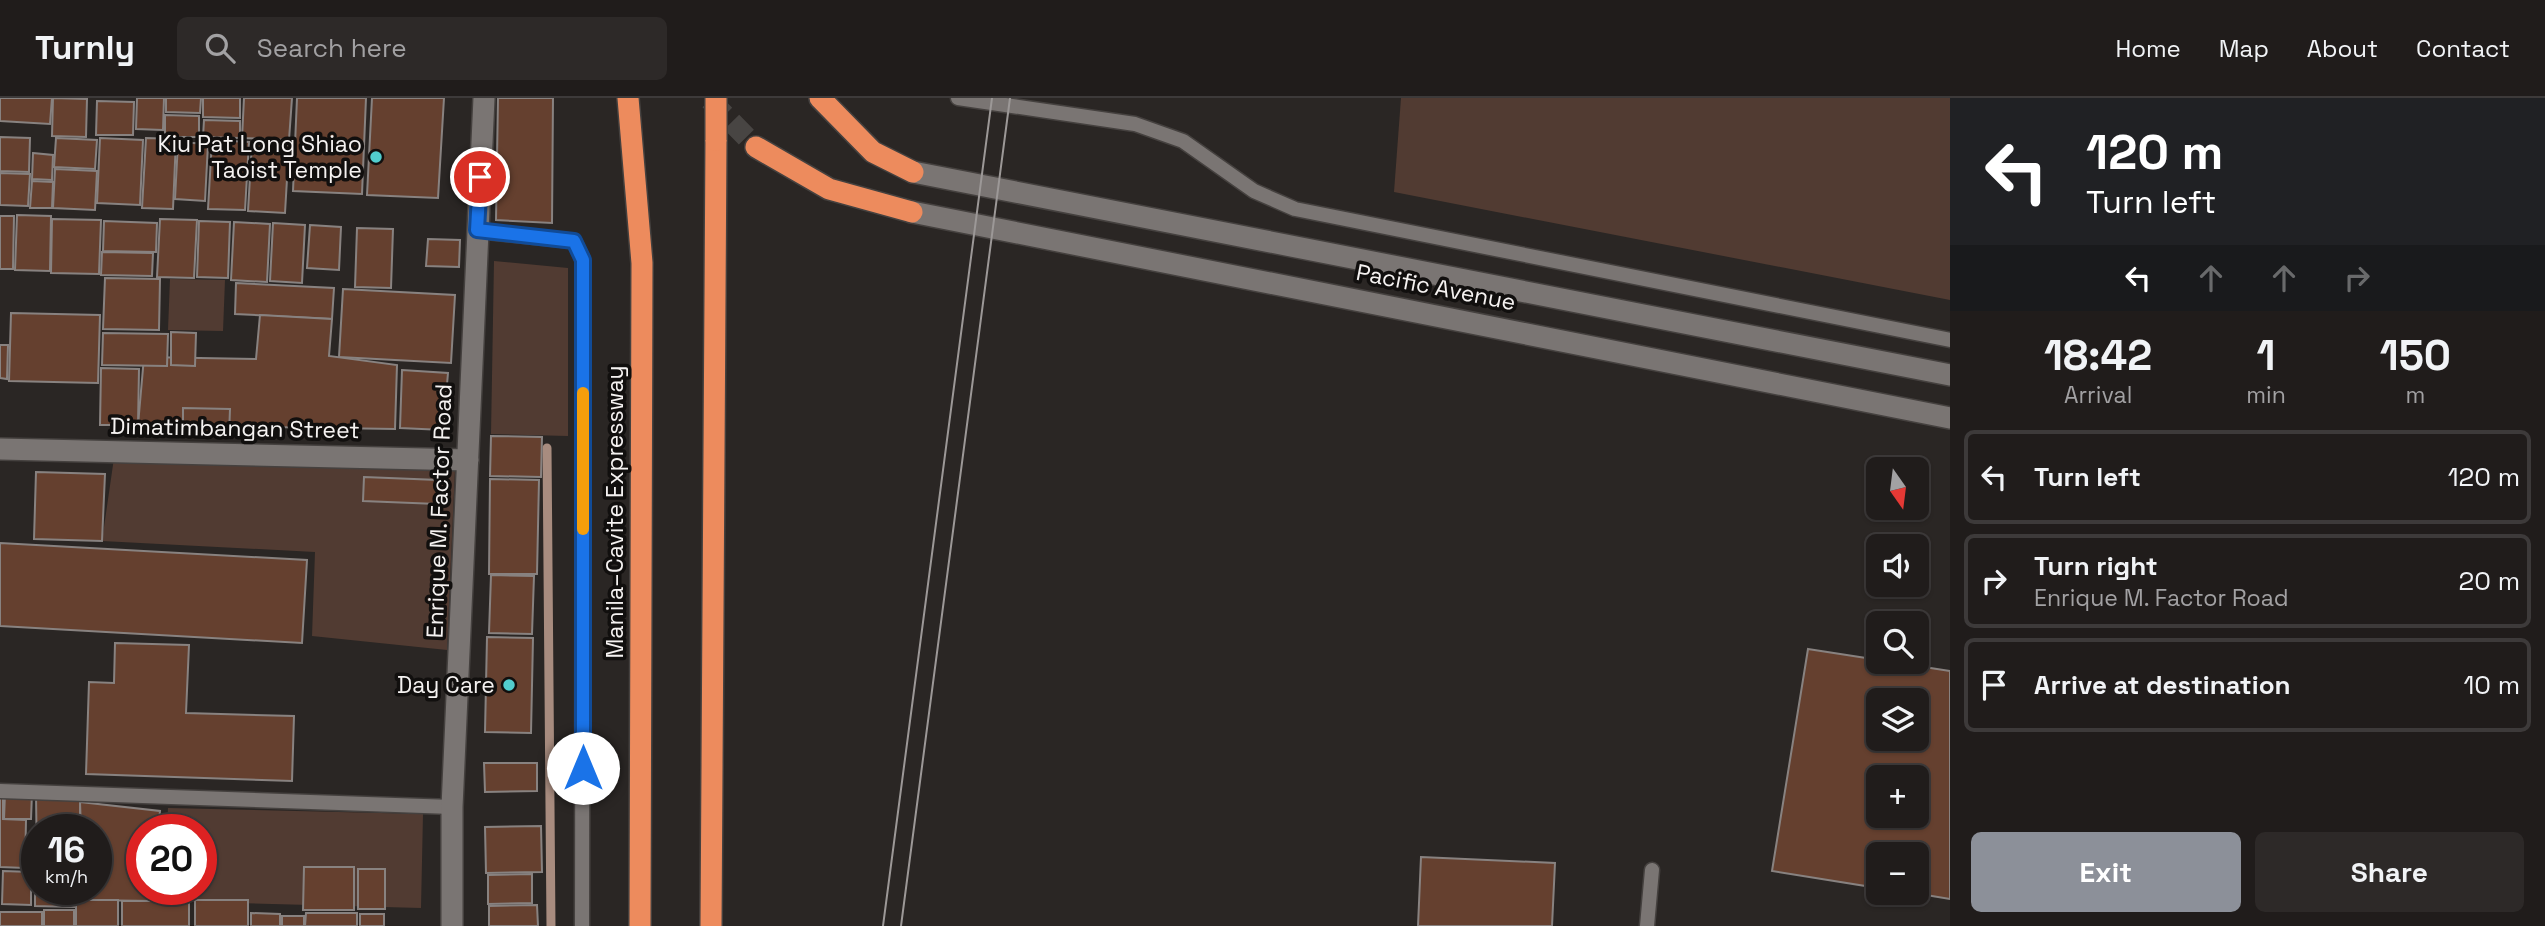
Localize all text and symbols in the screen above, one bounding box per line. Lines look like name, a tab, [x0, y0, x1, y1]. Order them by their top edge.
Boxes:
search box	[177, 17, 667, 80]
text: Turnly	[35, 27, 135, 69]
icon: search	[201, 29, 239, 67]
text: Search here	[257, 31, 407, 65]
text: Home	[2115, 33, 2181, 64]
text: Map	[2219, 33, 2269, 64]
text: About	[2307, 33, 2378, 64]
text: Contact	[2416, 33, 2510, 64]
text: 120 m	[2086, 121, 2223, 183]
icon: left	[1971, 126, 2062, 217]
place label: Kiu Pat Long Shiao Taoist Temple	[157, 129, 362, 185]
pin	[450, 147, 510, 207]
marker: Kiu Pat Long Shiao Taoist Temple	[368, 149, 384, 165]
icon: arrive	[461, 158, 499, 196]
text: Turn left	[2086, 182, 2216, 222]
street label: Pacific Avenue	[1354, 257, 1518, 317]
icon: left	[2119, 259, 2157, 297]
icon: ahead	[2192, 259, 2230, 297]
icon: ahead	[2265, 259, 2303, 297]
icon: right	[2338, 259, 2376, 297]
text: 18:42	[2044, 329, 2152, 382]
text: 1	[2256, 329, 2275, 382]
text: 150	[2380, 329, 2451, 382]
street label: Manila–Cavite Expressway	[600, 365, 630, 659]
text: Arrival	[2064, 380, 2132, 410]
text: min	[2246, 380, 2286, 410]
text: m	[2405, 380, 2425, 410]
street label: Enrique M. Factor Road	[420, 383, 458, 639]
street label: Dimatimbangan Street	[110, 411, 360, 445]
north arrow	[1866, 457, 1928, 520]
map controls	[1866, 457, 1929, 905]
icon: left	[1975, 458, 2013, 496]
text: Turn left	[2034, 460, 2141, 494]
text: 120 m	[2448, 460, 2520, 494]
button: sound	[1866, 534, 1929, 597]
text: Turn right	[2034, 549, 2158, 583]
icon: right	[1975, 562, 2013, 600]
text: 20 m	[2459, 564, 2520, 598]
text: Enrique M. Factor Road	[2034, 583, 2289, 613]
button: search	[1866, 611, 1929, 674]
icon: arrive	[1975, 666, 2013, 704]
text: Arrive at destination	[2034, 668, 2291, 702]
text: 10 m	[2463, 668, 2520, 702]
place label: Day Care	[397, 670, 495, 700]
marker: Day Care	[501, 677, 517, 693]
button: layers	[1866, 688, 1929, 751]
position arrow	[546, 731, 620, 805]
button: +	[1866, 765, 1929, 828]
speed limit sign: 20	[126, 814, 217, 905]
text: 16	[48, 828, 85, 872]
button: Exit	[1971, 832, 2241, 912]
button: Share	[2255, 832, 2524, 912]
button: −	[1866, 842, 1929, 905]
text: km/h	[45, 865, 88, 888]

